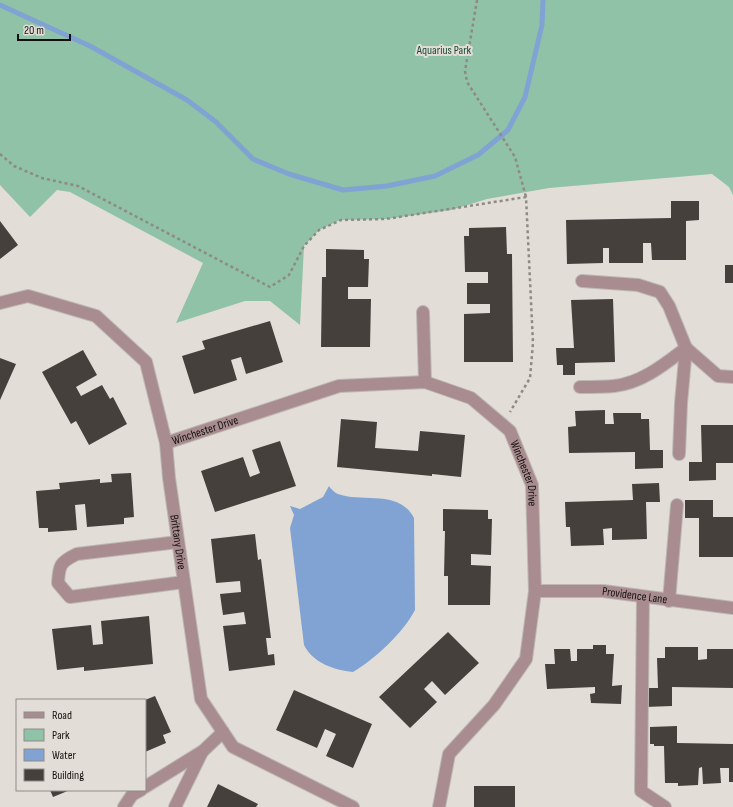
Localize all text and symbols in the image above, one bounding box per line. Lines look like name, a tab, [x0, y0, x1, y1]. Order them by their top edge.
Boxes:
scale bar	[18, 16, 70, 42]
text: 20 m	[24, 23, 44, 38]
park label: Aquarius Park	[416, 43, 472, 58]
street label: Winchester Drive	[170, 413, 240, 449]
street label: Winchester Drive	[507, 438, 540, 507]
street label: Brittany Drive	[166, 514, 189, 571]
street label: Providence Lane	[601, 584, 668, 607]
legend	[16, 699, 146, 791]
text: Road	[52, 708, 72, 723]
text: Park	[52, 728, 70, 743]
text: Water	[52, 748, 76, 763]
text: Building	[52, 768, 84, 783]

